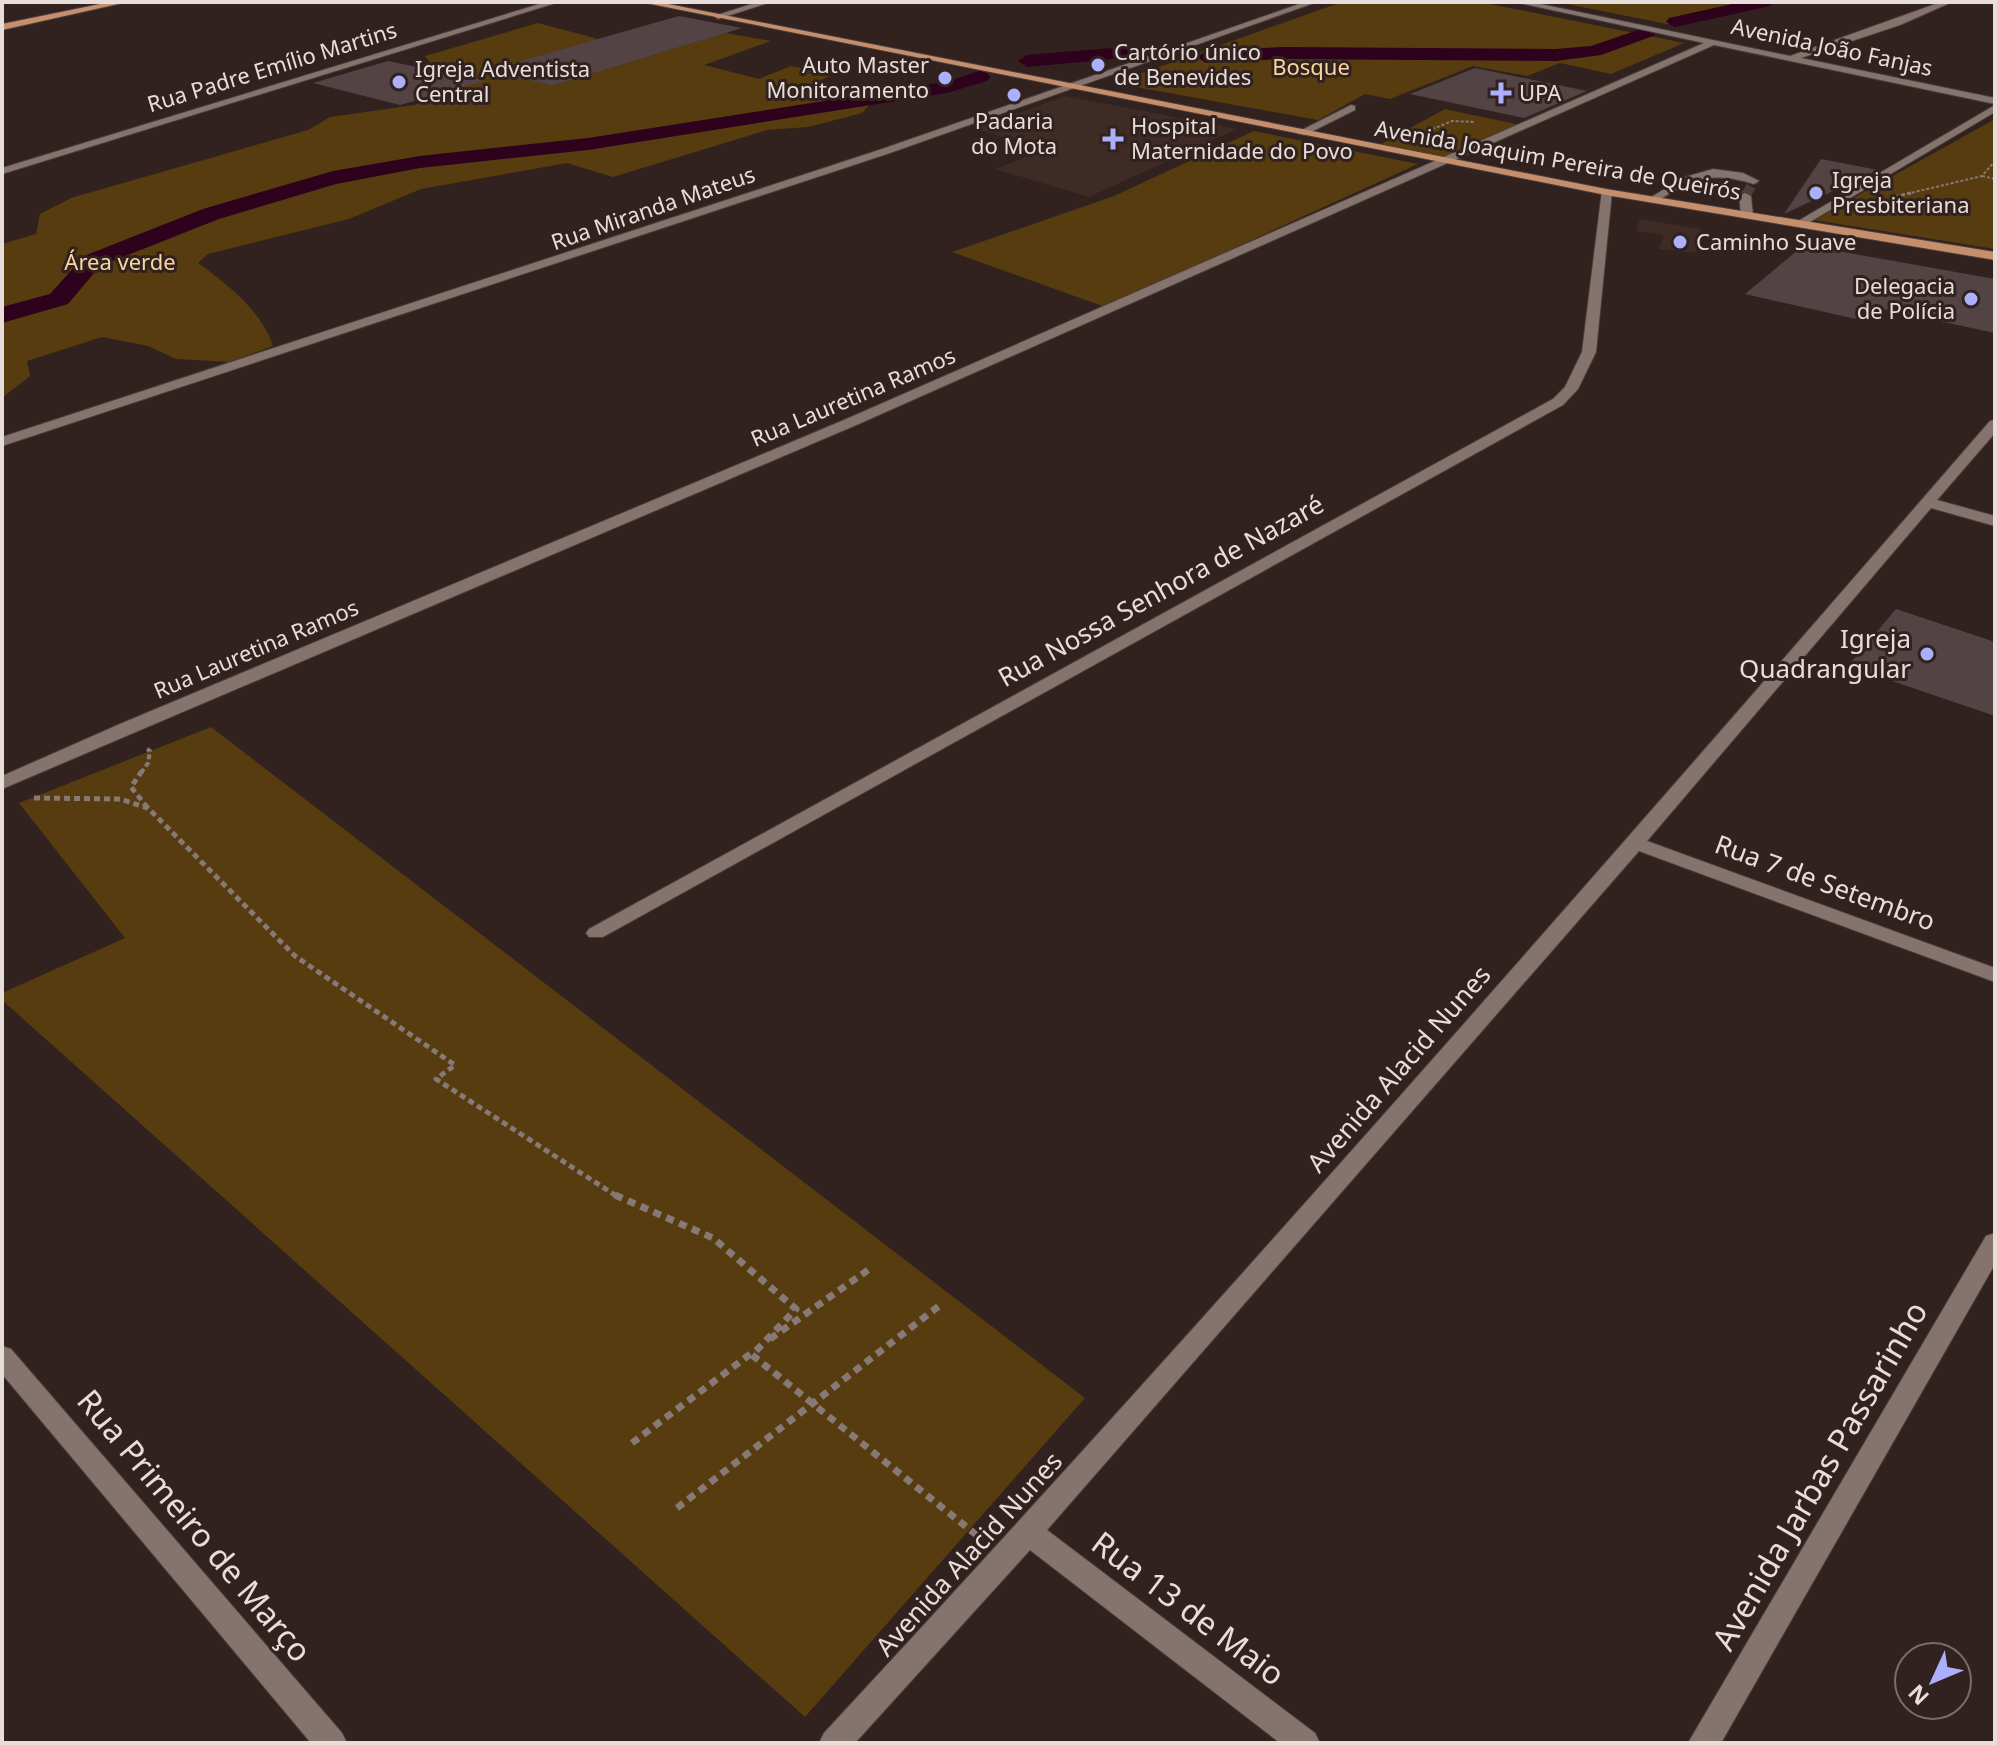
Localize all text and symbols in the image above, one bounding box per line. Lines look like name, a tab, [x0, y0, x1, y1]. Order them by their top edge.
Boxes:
street label: Avenida João Fanjas	[1729, 10, 1936, 82]
street label: Rua Padre Emílio Martins	[143, 14, 400, 118]
place label: Cartório único de Benevides	[1114, 36, 1261, 91]
place label: Auto Master Monitoramento	[766, 49, 929, 104]
park label: Bosque	[1272, 51, 1350, 81]
place label: Igreja Adventista Central	[415, 53, 590, 108]
marker: Cartório único de Benevides	[1089, 56, 1107, 74]
marker: Auto Master Monitoramento	[936, 69, 954, 87]
marker: Igreja Adventista Central	[390, 73, 408, 91]
place label: UPA	[1519, 77, 1562, 107]
marker: UPA	[1490, 82, 1512, 104]
marker: Padaria do Mota	[1005, 86, 1023, 104]
place label: Padaria do Mota	[971, 105, 1057, 160]
place label: Hospital Maternidade do Povo	[1131, 110, 1353, 165]
street label: Avenida Joaquim Pereira de Queirós	[1373, 112, 1744, 206]
marker: Hospital Maternidade do Povo	[1102, 128, 1124, 150]
street label: Rua Miranda Mateus	[547, 158, 759, 256]
place label: Igreja Presbiteriana	[1832, 164, 1970, 219]
marker: Igreja Presbiteriana	[1807, 184, 1825, 202]
place label: Caminho Suave	[1696, 226, 1856, 256]
marker: Caminho Suave	[1671, 233, 1689, 251]
park label: Área verde	[64, 246, 176, 276]
place label: Delegacia de Polícia	[1854, 270, 1955, 325]
marker: Delegacia de Polícia	[1962, 290, 1980, 308]
street label: Rua Lauretina Ramos	[746, 339, 960, 453]
street label: Rua Nossa Senhora de Nazaré	[991, 485, 1330, 695]
street label: Rua Lauretina Ramos	[149, 591, 363, 705]
place label: Igreja Quadrangular	[1739, 620, 1911, 686]
marker: Igreja Quadrangular	[1918, 645, 1936, 663]
street label: Rua 7 de Setembro	[1710, 825, 1940, 939]
street label: Avenida Alacid Nunes	[1298, 957, 1498, 1180]
street label: Avenida Jarbas Passarinho	[1701, 1293, 1936, 1658]
street label: Rua Primeiro de Março	[68, 1380, 322, 1670]
street label: Avenida Alacid Nunes	[867, 1443, 1070, 1663]
street label: Rua 13 de Maio	[1084, 1521, 1294, 1695]
north arrow	[1893, 1641, 1973, 1721]
text: N	[1901, 1679, 1935, 1712]

